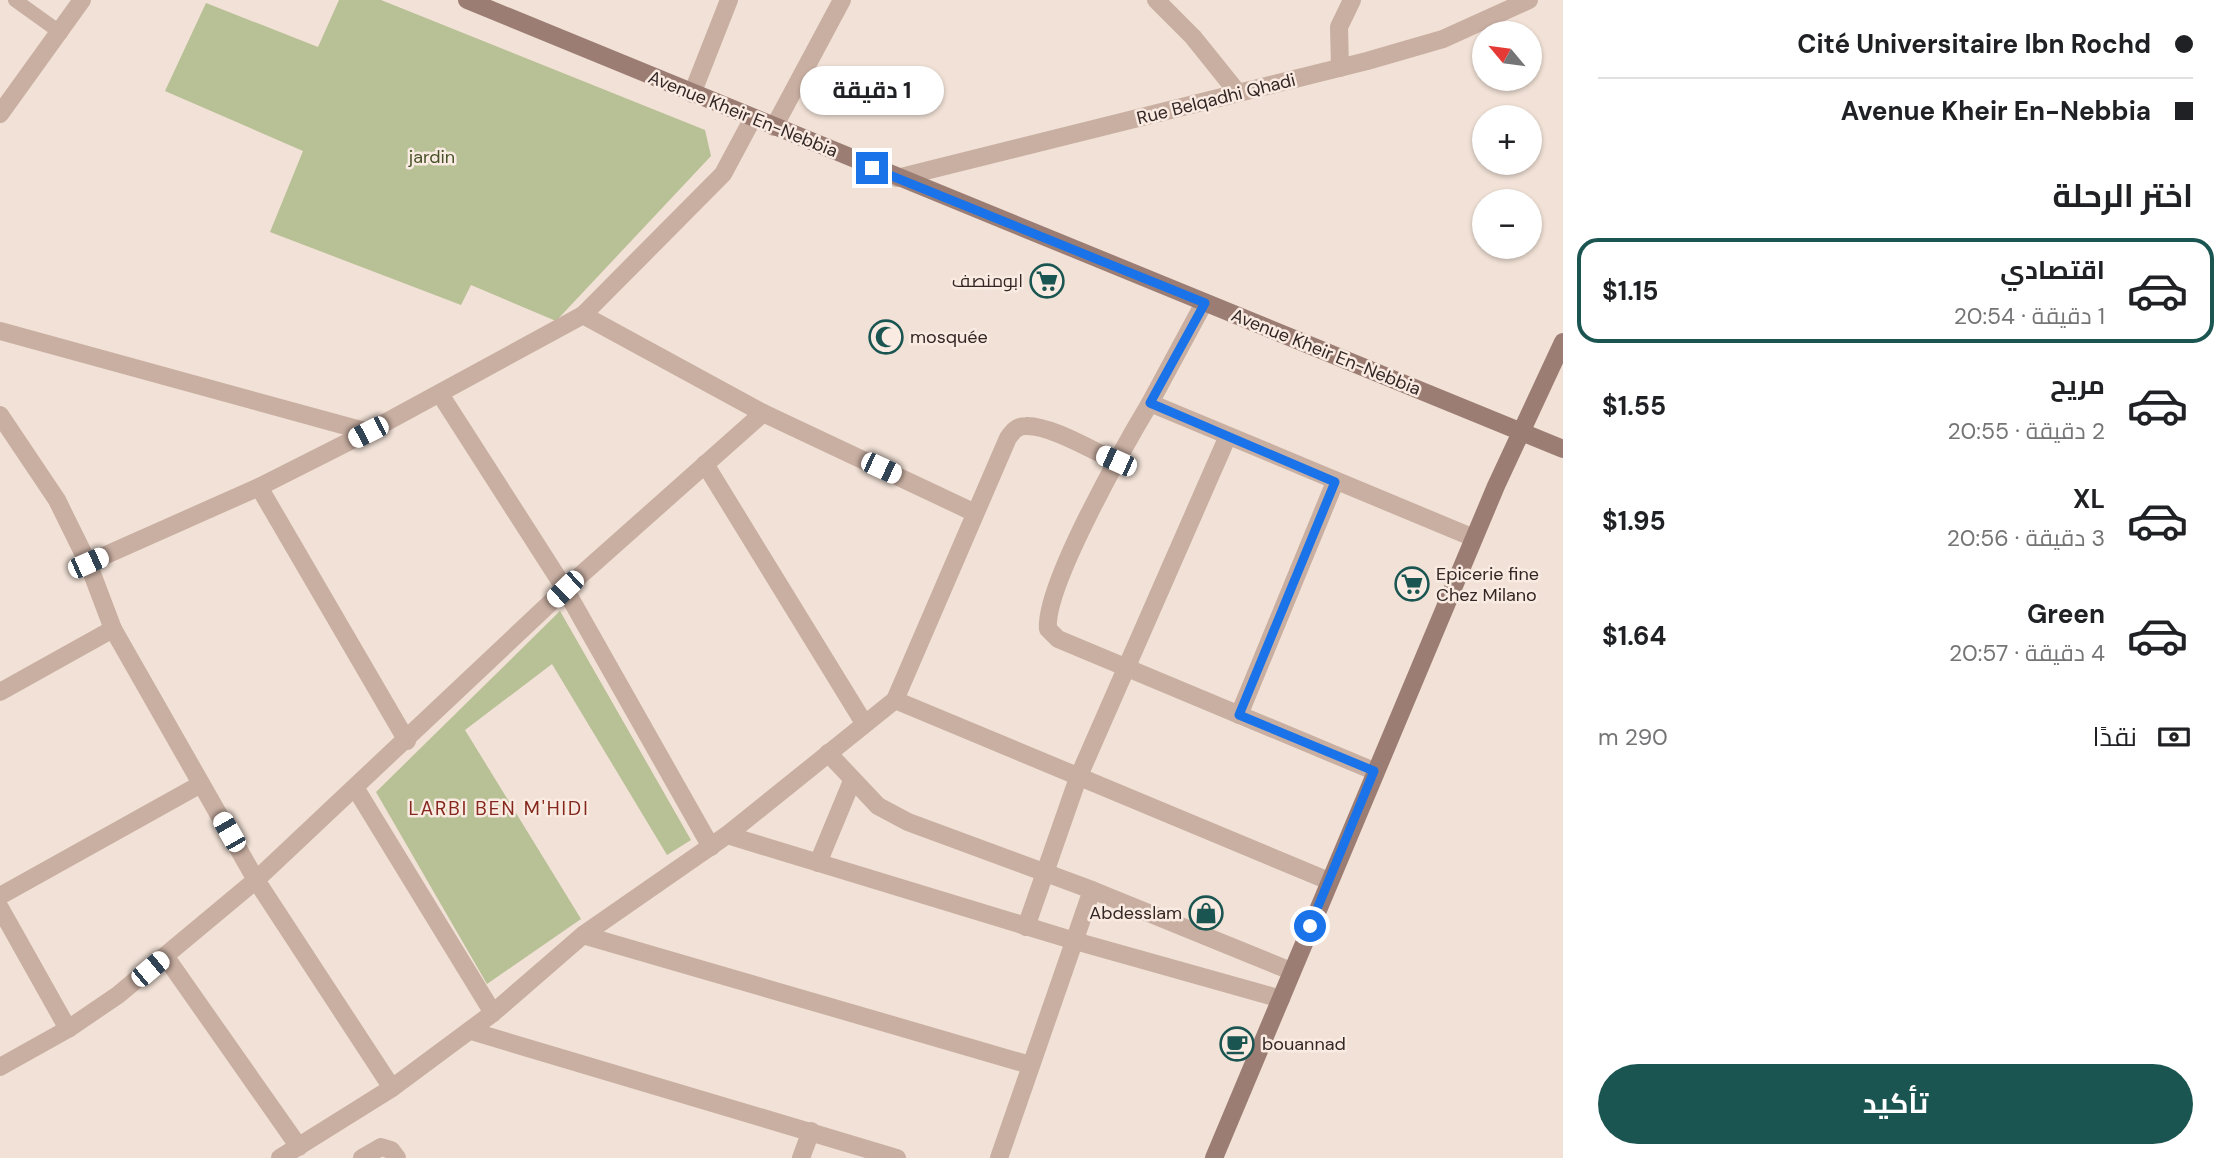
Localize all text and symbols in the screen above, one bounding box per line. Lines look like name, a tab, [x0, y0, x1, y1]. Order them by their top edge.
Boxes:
north arrow	[1472, 21, 1542, 91]
map controls	[1472, 21, 1542, 259]
text: Cité Universitaire Ibn Rochd	[1797, 27, 2151, 61]
street label: Avenue Kheir En-Nebbia	[645, 65, 841, 163]
callout: 1 دقيقة	[800, 66, 944, 116]
street label: Rue Belqadhi Qhadi	[1134, 68, 1298, 130]
text: 1 دقيقة	[833, 75, 911, 105]
text: Avenue Kheir En-Nebbia	[1841, 94, 2151, 128]
button: +	[1472, 105, 1542, 175]
park label: jardin	[408, 145, 455, 169]
route end	[856, 152, 888, 184]
text: اختر الرحلة	[2052, 175, 2193, 217]
button: −	[1472, 189, 1542, 259]
text: اقتصادي	[2000, 253, 2105, 287]
icon: car	[2126, 259, 2189, 322]
supermarket icon: ابومنصف	[1028, 262, 1066, 300]
place label: ابومنصف	[952, 269, 1023, 293]
text: $1.15	[1602, 274, 1659, 308]
text: 1 دقيقة · 20:54	[1954, 301, 2105, 331]
street label: Avenue Kheir En-Nebbia	[1228, 303, 1424, 401]
mosque icon: mosquée	[867, 318, 905, 356]
place label: mosquée	[910, 325, 988, 349]
text: مريح	[2050, 368, 2105, 402]
icon: car	[2126, 374, 2189, 437]
text: $1.55	[1602, 389, 1666, 423]
car	[345, 413, 392, 451]
text: 2 دقيقة · 20:55	[1948, 416, 2105, 446]
car	[1093, 443, 1140, 479]
car	[858, 450, 905, 486]
text: XL	[2073, 482, 2105, 516]
icon: car	[2126, 489, 2189, 552]
text: $1.95	[1602, 504, 1666, 538]
text: 3 دقيقة · 20:56	[1947, 523, 2105, 553]
car	[65, 545, 112, 581]
place label: Epicerie fine Chez Milano	[1436, 562, 1539, 607]
supermarket icon: Epicerie fine Chez Milano	[1393, 565, 1431, 603]
car	[543, 567, 588, 611]
text: Green	[2027, 597, 2105, 631]
icon: car	[2126, 604, 2189, 667]
text: $1.64	[1602, 619, 1666, 653]
text: 4 دقيقة · 20:57	[1949, 638, 2105, 668]
icon: cash	[2155, 718, 2193, 756]
text: نقدًا	[2093, 720, 2137, 754]
text: 290 m	[1598, 722, 1668, 752]
district label: LARBI BEN M'HIDI	[408, 796, 590, 821]
car	[210, 809, 249, 855]
shop icon: Abdesslam	[1187, 894, 1225, 932]
place label: Abdesslam	[1089, 901, 1182, 925]
route start	[1294, 910, 1326, 942]
car	[128, 947, 173, 991]
cafe icon: bouannad	[1218, 1025, 1256, 1063]
place label: bouannad	[1262, 1032, 1346, 1056]
button: تأكيد	[1598, 1064, 2193, 1144]

